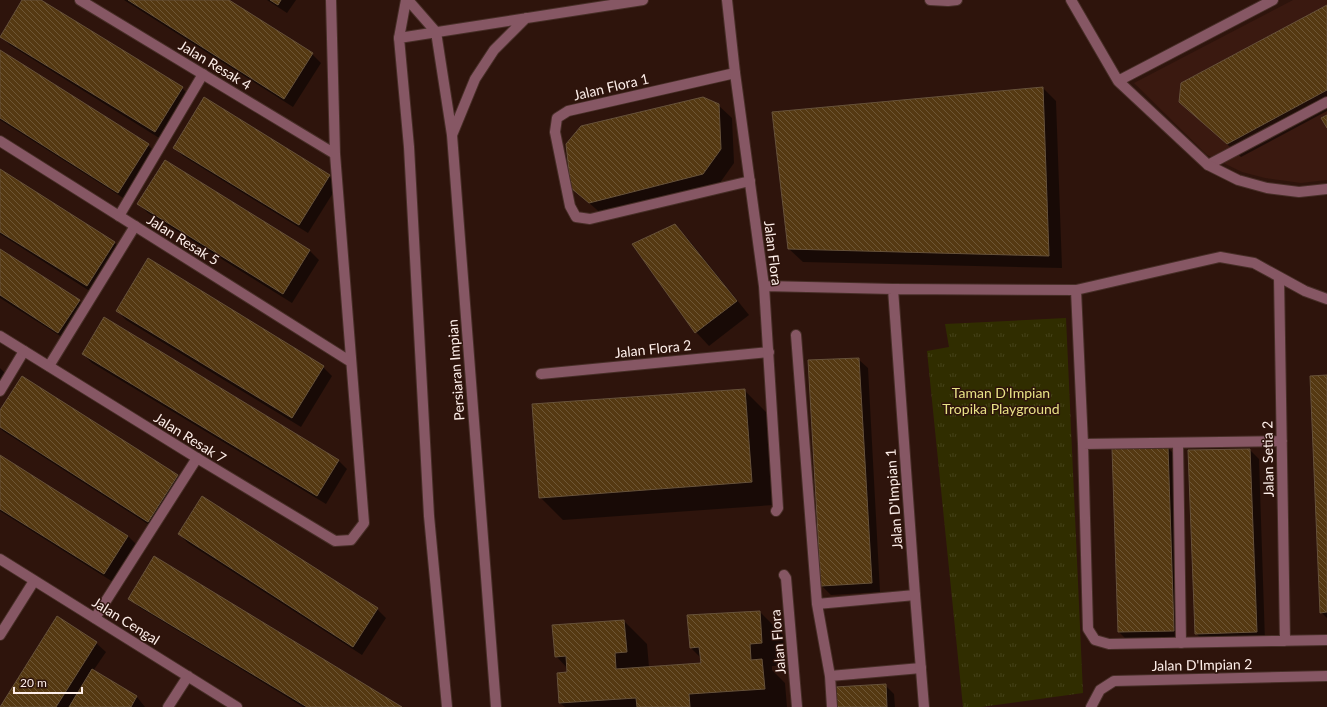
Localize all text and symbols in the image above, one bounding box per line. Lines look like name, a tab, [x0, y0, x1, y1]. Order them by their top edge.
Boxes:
street label: Jalan Resak 4	[176, 36, 255, 93]
street label: Jalan Flora 1	[571, 70, 650, 103]
street label: Jalan Resak 5	[144, 211, 222, 268]
street label: Jalan Flora	[761, 220, 786, 286]
street label: Persiaran Impian	[443, 319, 468, 421]
street label: Jalan Flora 2	[614, 336, 692, 361]
park label: Taman D'Impian Tropika Playground	[942, 384, 1060, 417]
street label: Jalan Resak 7	[151, 409, 229, 466]
street label: Jalan Setia 2	[1258, 421, 1277, 497]
street label: Jalan D'Impian 1	[882, 448, 905, 550]
street label: Jalan Cengal	[89, 593, 163, 648]
street label: Jalan Flora	[766, 609, 789, 675]
street label: Jalan D'Impian 2	[1151, 655, 1253, 674]
scale bar	[14, 669, 82, 695]
text: 20 m	[20, 675, 47, 690]

